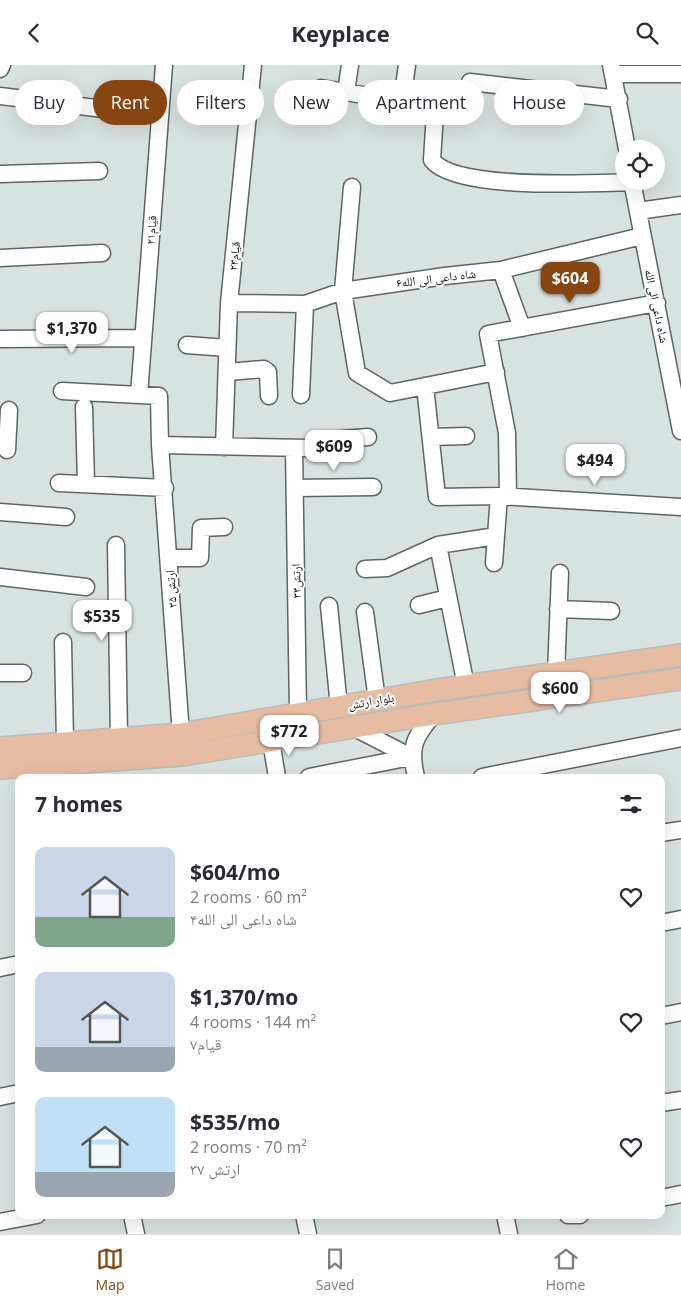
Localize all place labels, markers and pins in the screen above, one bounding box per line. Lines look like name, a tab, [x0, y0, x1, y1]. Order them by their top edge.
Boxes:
pin: $604	[540, 261, 600, 304]
pin: $1,370	[31, 311, 113, 354]
pin: $609	[304, 429, 364, 472]
pin: $494	[565, 443, 625, 486]
pin: $535	[72, 599, 132, 642]
pin: $600	[530, 671, 590, 714]
pin: $772	[259, 715, 319, 757]

